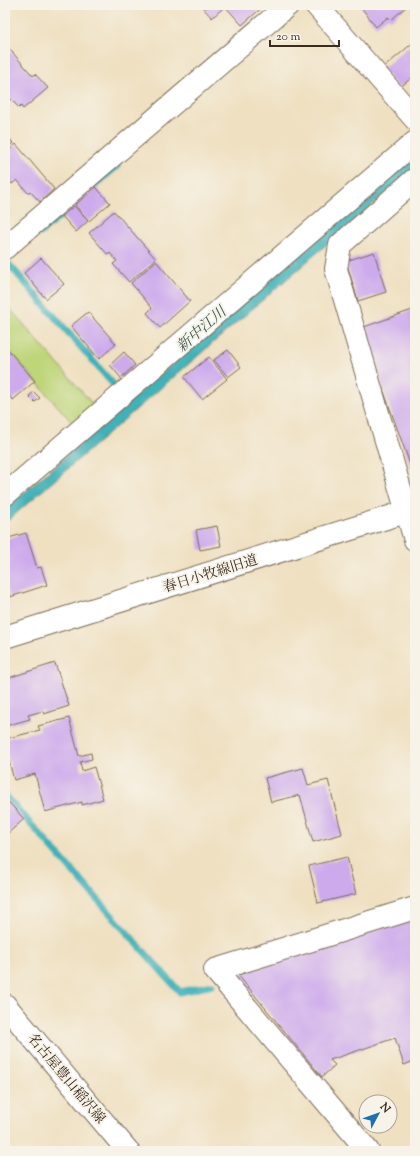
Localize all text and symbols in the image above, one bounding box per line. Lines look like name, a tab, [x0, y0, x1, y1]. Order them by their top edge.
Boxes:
scale bar	[270, 22, 339, 48]
text: 20 m	[276, 28, 301, 46]
water label: 新中江川	[172, 301, 233, 358]
street label: 春日小牧線旧道	[161, 551, 260, 599]
street label: 名古屋豊山稲沢線	[22, 1030, 109, 1129]
north arrow	[358, 1094, 398, 1134]
text: N	[375, 1099, 394, 1117]

